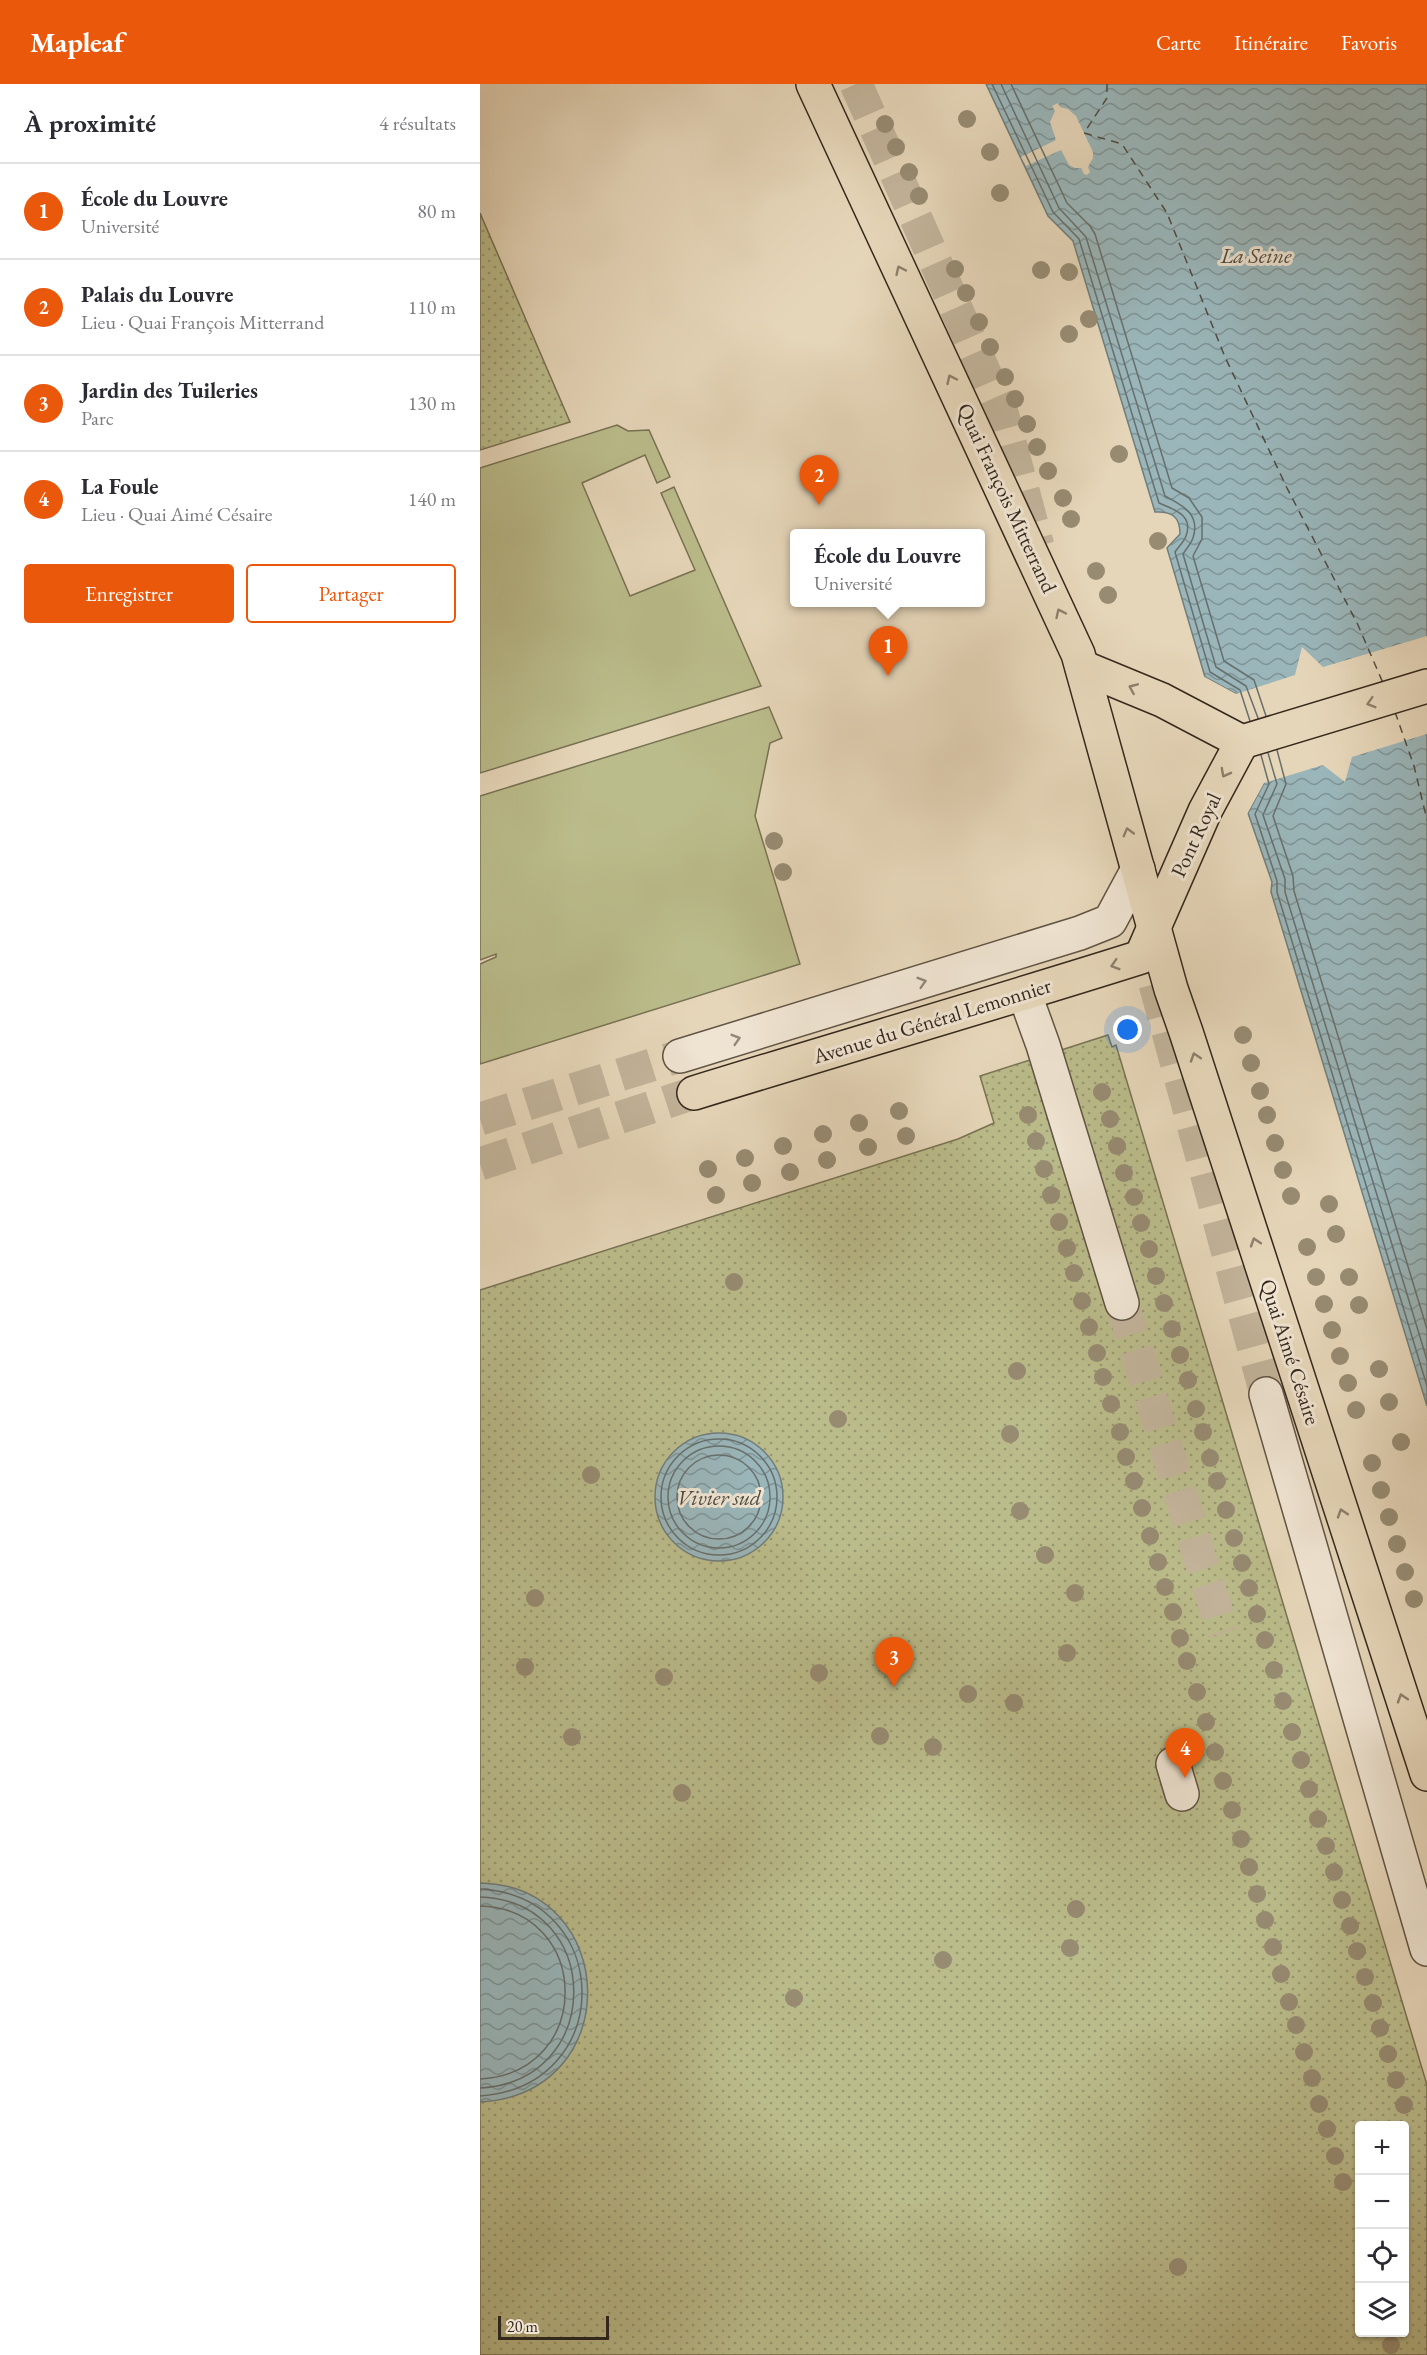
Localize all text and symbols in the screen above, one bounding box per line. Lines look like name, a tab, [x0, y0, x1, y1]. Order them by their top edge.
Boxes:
text: Mapleaf	[30, 24, 124, 60]
text: Carte	[1156, 29, 1201, 56]
text: Itinéraire	[1234, 29, 1308, 56]
text: Favoris	[1341, 29, 1397, 56]
text: À proximité	[24, 106, 156, 140]
text: 4 résultats	[379, 110, 456, 136]
text: École du Louvre	[81, 184, 228, 213]
text: 1	[38, 198, 49, 224]
text: 80 m	[417, 198, 456, 224]
text: Université	[81, 213, 159, 239]
water label: La Seine	[1219, 241, 1292, 270]
one-way arrow	[896, 265, 908, 276]
text: Palais du Louvre	[81, 280, 233, 309]
text: 2	[38, 294, 49, 320]
text: 110 m	[408, 294, 456, 320]
text: Lieu · Quai François Mitterrand	[81, 309, 324, 335]
one-way arrow	[947, 374, 959, 385]
text: Jardin des Tuileries	[81, 376, 258, 405]
text: 3	[38, 390, 49, 416]
text: 130 m	[408, 390, 456, 416]
street label: Quai François Mitterrand	[951, 399, 1063, 598]
text: Parc	[81, 405, 114, 431]
pin: 2	[800, 456, 838, 505]
text: La Foule	[81, 472, 158, 501]
text: 4	[38, 486, 49, 512]
text: 140 m	[408, 486, 456, 512]
text: Lieu · Quai Aimé Césaire	[81, 501, 273, 527]
popup	[790, 529, 985, 607]
text: École du Louvre	[814, 541, 961, 570]
button: Enregistrer	[24, 564, 234, 623]
button: Partager	[246, 564, 456, 623]
text: Université	[814, 570, 892, 596]
one-way arrow	[1055, 608, 1067, 619]
pin: 1	[868, 626, 908, 676]
one-way arrow	[1129, 683, 1140, 695]
one-way arrow	[1366, 696, 1377, 708]
one-way arrow	[1221, 767, 1232, 777]
street label: Pont Royal	[1164, 788, 1227, 881]
one-way arrow	[1123, 827, 1135, 838]
one-way arrow	[1110, 958, 1121, 971]
street label: Avenue du Général Lemonnier	[809, 971, 1054, 1070]
one-way arrow	[916, 976, 927, 989]
your location	[1113, 1015, 1142, 1044]
one-way arrow	[730, 1034, 741, 1046]
one-way arrow	[1189, 1052, 1202, 1063]
one-way arrow	[1249, 1237, 1262, 1248]
street label: Quai Aimé Césaire	[1253, 1275, 1327, 1429]
water label: Vivier sud	[677, 1483, 762, 1512]
one-way arrow	[1337, 1508, 1350, 1519]
pin: 3	[874, 1638, 914, 1687]
one-way arrow	[1397, 1693, 1410, 1704]
pin: 4	[1166, 1728, 1204, 1778]
map controls	[1355, 2121, 1409, 2337]
button: +	[1355, 2121, 1409, 2175]
button: −	[1355, 2175, 1409, 2229]
button: locate	[1355, 2229, 1409, 2283]
button: layers	[1355, 2283, 1409, 2337]
scale bar	[498, 2313, 609, 2340]
text: 20 m	[507, 2316, 538, 2337]

